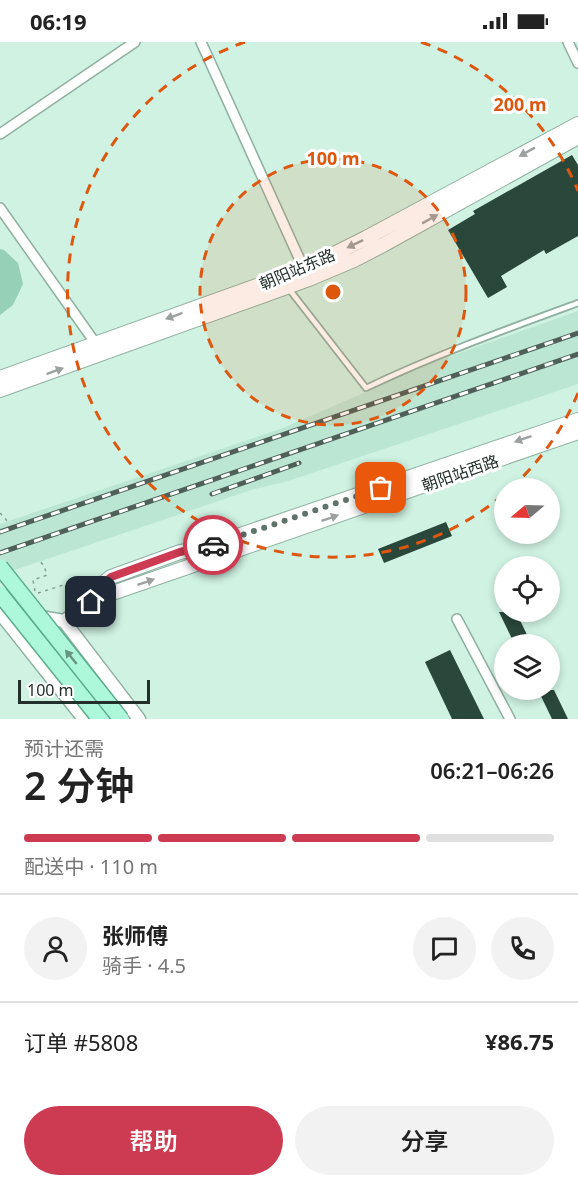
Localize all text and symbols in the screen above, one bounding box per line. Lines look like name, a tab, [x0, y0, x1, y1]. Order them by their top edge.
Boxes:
text: 06:19	[30, 6, 87, 36]
text: 200 m	[493, 92, 547, 116]
text: 100 m	[306, 146, 360, 170]
one-way arrow	[518, 147, 535, 157]
one-way arrow	[422, 214, 439, 224]
one-way arrow	[346, 239, 363, 249]
street label: 朝阳站东路	[256, 243, 338, 295]
centre of rings	[323, 282, 343, 302]
one-way arrow	[165, 311, 183, 321]
one-way arrow	[46, 365, 64, 375]
one-way arrow	[514, 435, 532, 445]
street label: 朝阳站西路	[419, 450, 501, 496]
pin	[355, 462, 406, 513]
icon: bag	[364, 471, 397, 504]
north arrow	[494, 478, 560, 544]
map controls	[494, 478, 560, 700]
one-way arrow	[321, 512, 339, 522]
courier	[183, 515, 243, 575]
icon: car	[197, 529, 230, 562]
button: locate	[494, 556, 560, 622]
pin	[65, 576, 116, 627]
one-way arrow	[137, 576, 155, 586]
icon: home	[74, 585, 107, 618]
button: layers	[494, 634, 560, 700]
one-way arrow	[65, 649, 78, 665]
scale bar	[18, 677, 150, 704]
text: 100 m	[27, 679, 74, 701]
text: 预计还需	[24, 735, 104, 762]
text: 06:21–06:26	[430, 755, 554, 785]
text: 2 分钟	[24, 758, 134, 811]
text: 配送中 · 110 m	[24, 853, 158, 880]
button: person	[24, 917, 87, 980]
button: chat	[413, 917, 476, 980]
button: phone	[491, 917, 554, 980]
text: 张师傅	[102, 920, 168, 950]
text: 骑手 · 4.5	[102, 952, 186, 979]
text: ¥86.75	[485, 1026, 554, 1056]
text: 订单 #5808	[24, 1027, 138, 1057]
button: 帮助	[24, 1106, 283, 1175]
button: 分享	[295, 1106, 554, 1175]

